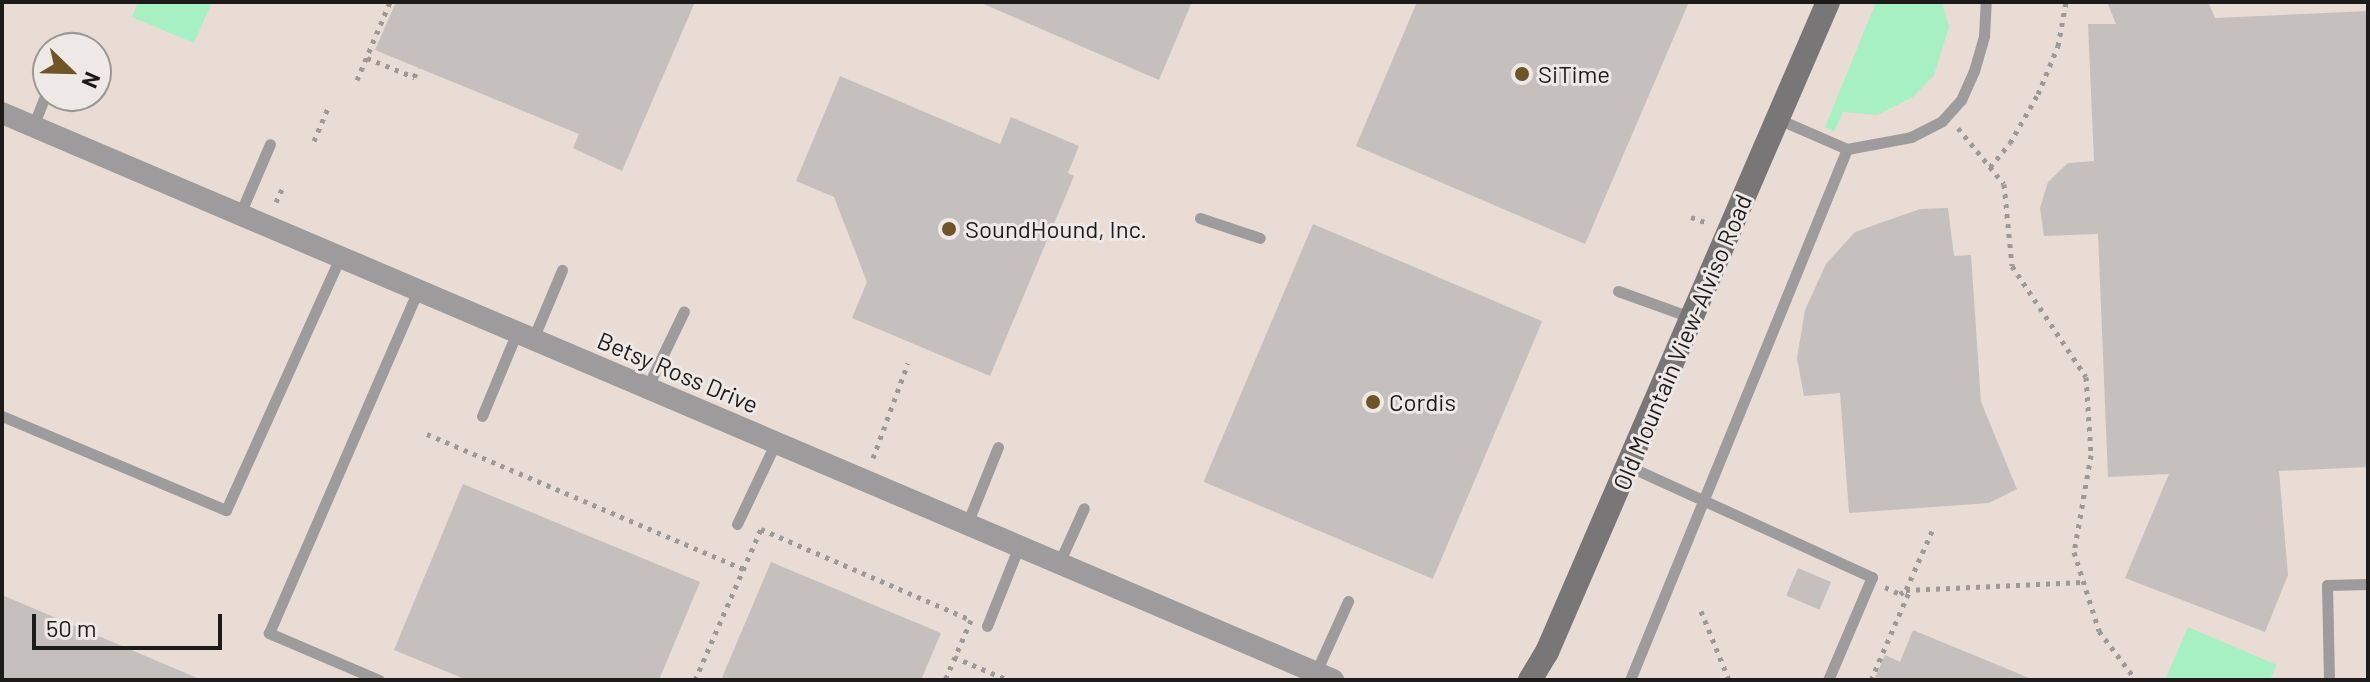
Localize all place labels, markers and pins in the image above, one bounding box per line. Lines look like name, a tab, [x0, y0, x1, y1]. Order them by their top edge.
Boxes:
place label: SiTime	[1538, 60, 1610, 88]
marker: SiTime	[1513, 65, 1531, 83]
place label: SoundHound, Inc.	[965, 215, 1147, 243]
marker: SoundHound, Inc.	[940, 220, 958, 238]
place label: Cordis	[1389, 388, 1456, 416]
marker: Cordis	[1364, 393, 1382, 411]

